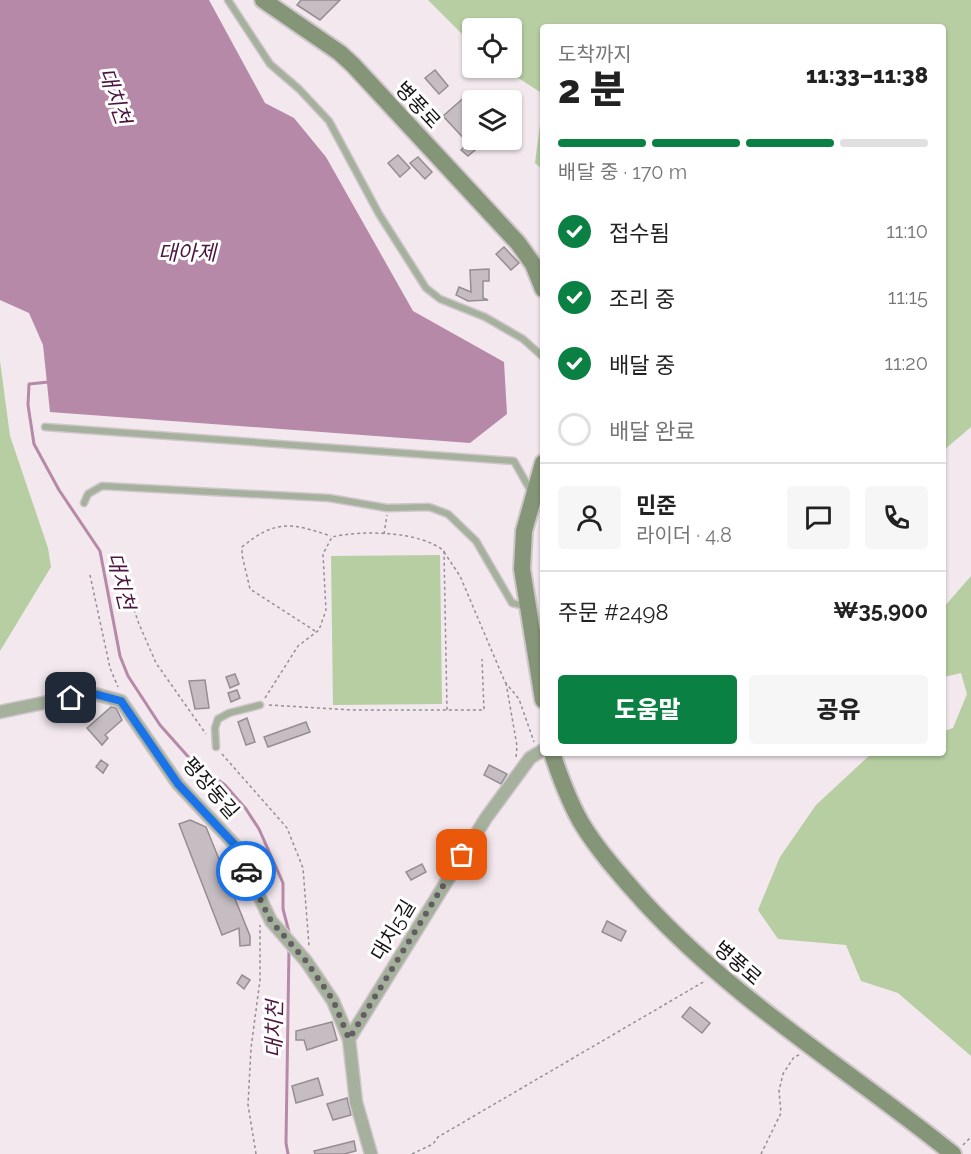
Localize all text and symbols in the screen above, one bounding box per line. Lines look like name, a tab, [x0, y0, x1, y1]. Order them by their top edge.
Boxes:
map controls	[462, 18, 522, 150]
button: locate	[462, 18, 522, 78]
text: 도착까지	[558, 42, 632, 66]
text: 11:33–11:38	[806, 62, 928, 88]
water label: 대치천	[94, 65, 137, 130]
text: 2 분	[558, 66, 626, 112]
street label: 병풍로	[390, 77, 446, 133]
button: layers	[462, 90, 522, 150]
text: 배달 중 · 170 m	[558, 160, 687, 184]
icon: check	[558, 215, 591, 248]
text: 11:10	[886, 219, 928, 243]
text: 접수됨	[609, 220, 670, 246]
water label: 대아제	[158, 240, 219, 265]
icon: check	[558, 281, 591, 314]
text: 11:15	[888, 285, 928, 309]
text: 조리 중	[609, 286, 675, 312]
icon: check	[558, 347, 591, 380]
text: 11:20	[884, 351, 928, 375]
text: 배달 중	[609, 352, 675, 378]
text: 배달 완료	[609, 418, 696, 444]
button: person	[558, 486, 621, 549]
button: chat	[787, 486, 850, 549]
button: phone	[865, 486, 928, 549]
text: 민준	[636, 492, 676, 518]
text: 라이더 · 4.8	[636, 523, 732, 547]
water label: 대치천	[102, 550, 141, 615]
text: ₩35,900	[833, 597, 928, 623]
text: 주문 #2498	[558, 599, 668, 625]
pin	[45, 672, 96, 723]
button: 도움말	[558, 675, 737, 744]
button: 공유	[749, 675, 928, 744]
icon: home	[54, 681, 87, 714]
street label: 평장동길	[178, 752, 244, 824]
pin	[436, 829, 487, 880]
icon: bag	[445, 838, 478, 871]
courier	[216, 841, 276, 901]
icon: car	[230, 855, 263, 888]
street label: 대치5길	[366, 895, 420, 965]
street label: 병풍로	[709, 936, 767, 990]
water label: 대치천	[261, 997, 287, 1058]

